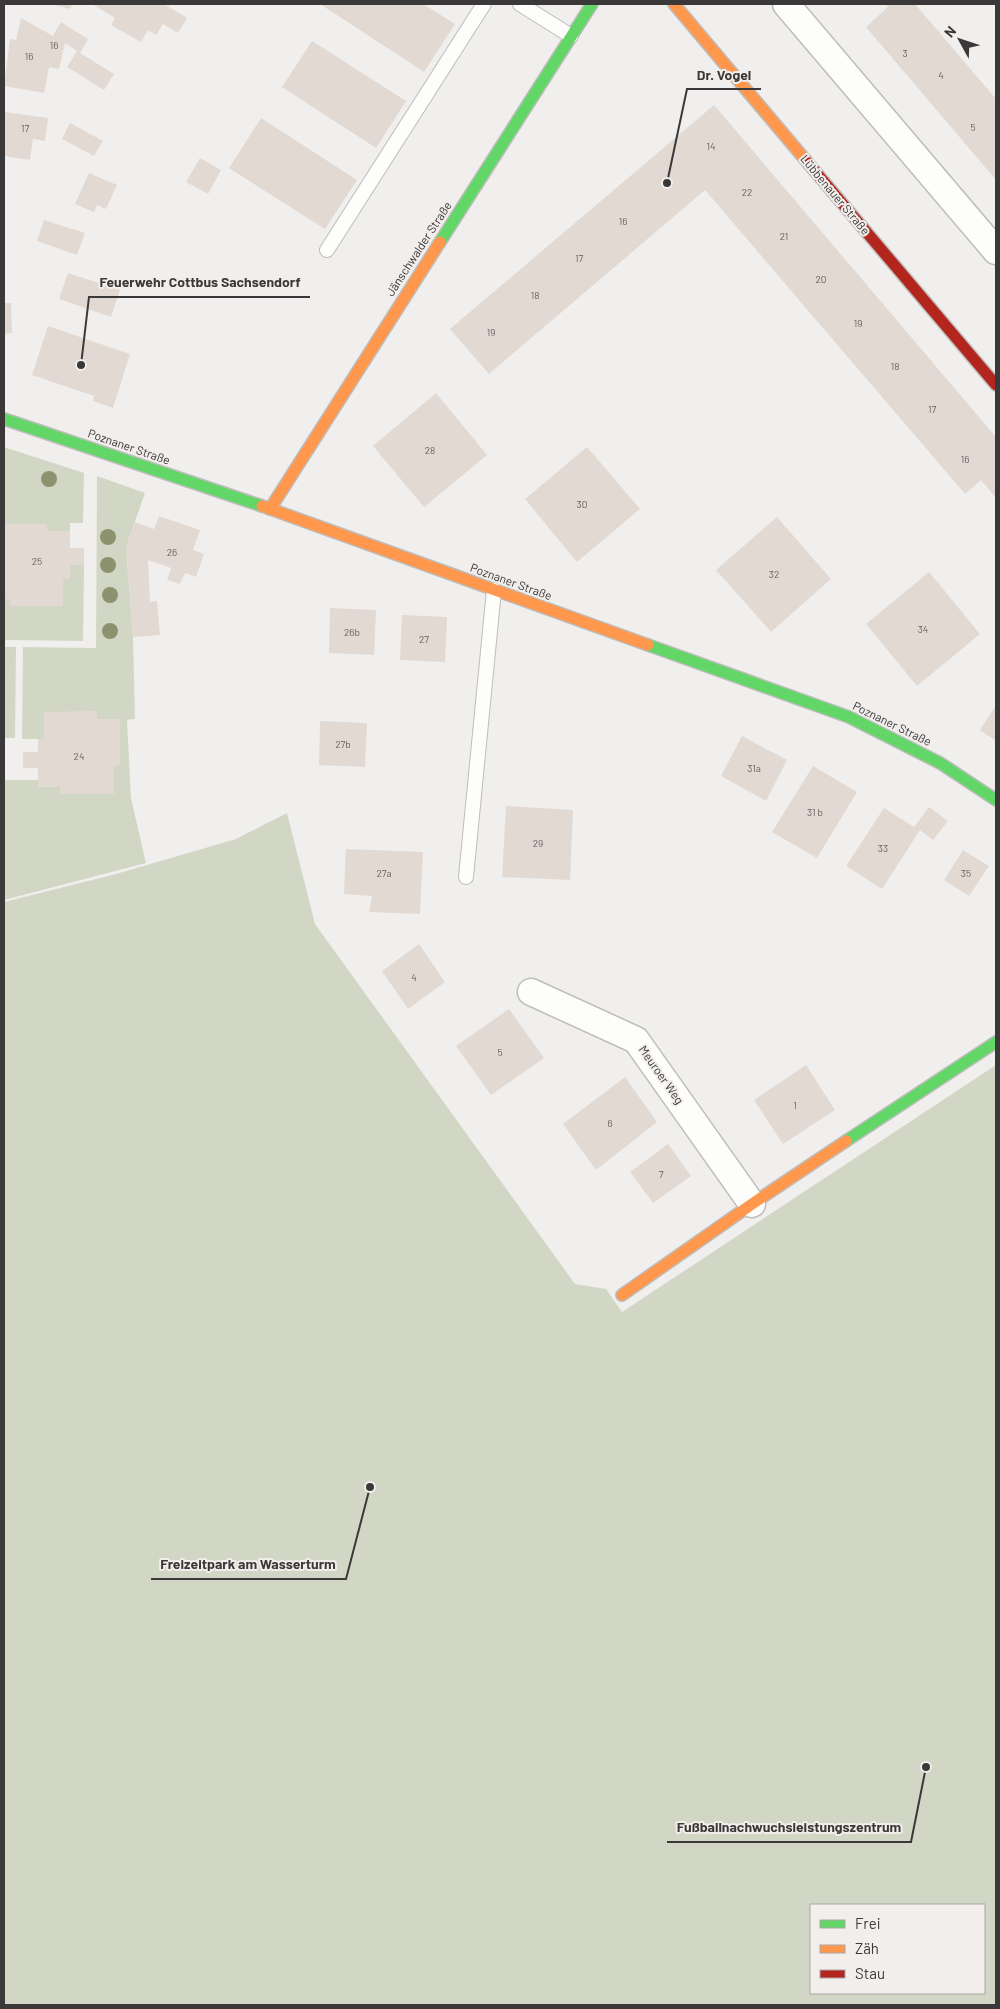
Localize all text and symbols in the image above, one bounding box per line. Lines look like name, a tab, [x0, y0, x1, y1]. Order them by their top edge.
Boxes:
north arrow	[935, 15, 985, 65]
text: N	[940, 22, 959, 40]
house number: 16	[50, 39, 58, 51]
house number: 3	[902, 47, 908, 59]
house number: 16	[25, 50, 33, 62]
callout: Dr. Vogel	[687, 60, 761, 89]
text: Dr. Vogel	[697, 66, 751, 83]
house number: 4	[938, 69, 944, 81]
house number: 5	[970, 121, 976, 133]
house number: 17	[21, 122, 29, 134]
house number: 14	[706, 140, 716, 152]
street label: Lübbenauer Straße	[798, 152, 873, 237]
house number: 22	[742, 186, 752, 198]
street label: Jänschwalder Straße	[382, 199, 454, 298]
house number: 16	[619, 215, 627, 227]
house number: 21	[780, 230, 788, 242]
house number: 17	[575, 252, 583, 264]
callout: Feuerwehr Cottbus Sachsendorf	[89, 268, 310, 297]
text: Feuerwehr Cottbus Sachsendorf	[99, 273, 301, 290]
house number: 20	[815, 273, 827, 285]
house number: 18	[531, 289, 539, 301]
house number: 19	[854, 317, 862, 329]
house number: 19	[487, 326, 495, 338]
house number: 18	[891, 360, 899, 372]
house number: 17	[928, 403, 936, 415]
street label: Poznaner Straße	[86, 425, 172, 467]
house number: 28	[425, 444, 435, 456]
house number: 16	[961, 453, 969, 465]
house number: 30	[577, 498, 587, 510]
house number: 26	[167, 546, 177, 558]
house number: 25	[32, 555, 42, 567]
street label: Poznaner Straße	[469, 560, 554, 602]
house number: 32	[769, 568, 779, 580]
house number: 34	[918, 623, 928, 635]
house number: 26b	[344, 626, 360, 638]
house number: 27	[419, 633, 429, 645]
street label: Poznaner Straße	[851, 698, 934, 748]
house number: 27b	[335, 738, 351, 750]
house number: 24	[74, 750, 84, 762]
house number: 31a	[747, 762, 761, 774]
house number: 31 b	[807, 806, 823, 818]
house number: 29	[533, 837, 543, 849]
house number: 33	[878, 842, 888, 854]
house number: 27a	[376, 867, 392, 879]
house number: 35	[961, 867, 971, 879]
house number: 4	[411, 971, 417, 983]
street label: Meuroer Weg	[637, 1042, 687, 1106]
house number: 5	[497, 1046, 503, 1058]
house number: 1	[793, 1099, 797, 1111]
house number: 6	[607, 1117, 613, 1129]
house number: 7	[659, 1168, 664, 1180]
callout: Freizeitpark am Wasserturm	[151, 1550, 346, 1579]
text: Freizeitpark am Wasserturm	[160, 1555, 336, 1572]
callout: Fußballnachwuchsleistungszentrum	[667, 1813, 911, 1842]
text: Fußballnachwuchsleistungszentrum	[677, 1818, 902, 1835]
legend	[810, 1904, 985, 1994]
text: Frei	[855, 1914, 881, 1932]
text: Zäh	[855, 1939, 879, 1957]
text: Stau	[855, 1964, 885, 1982]

